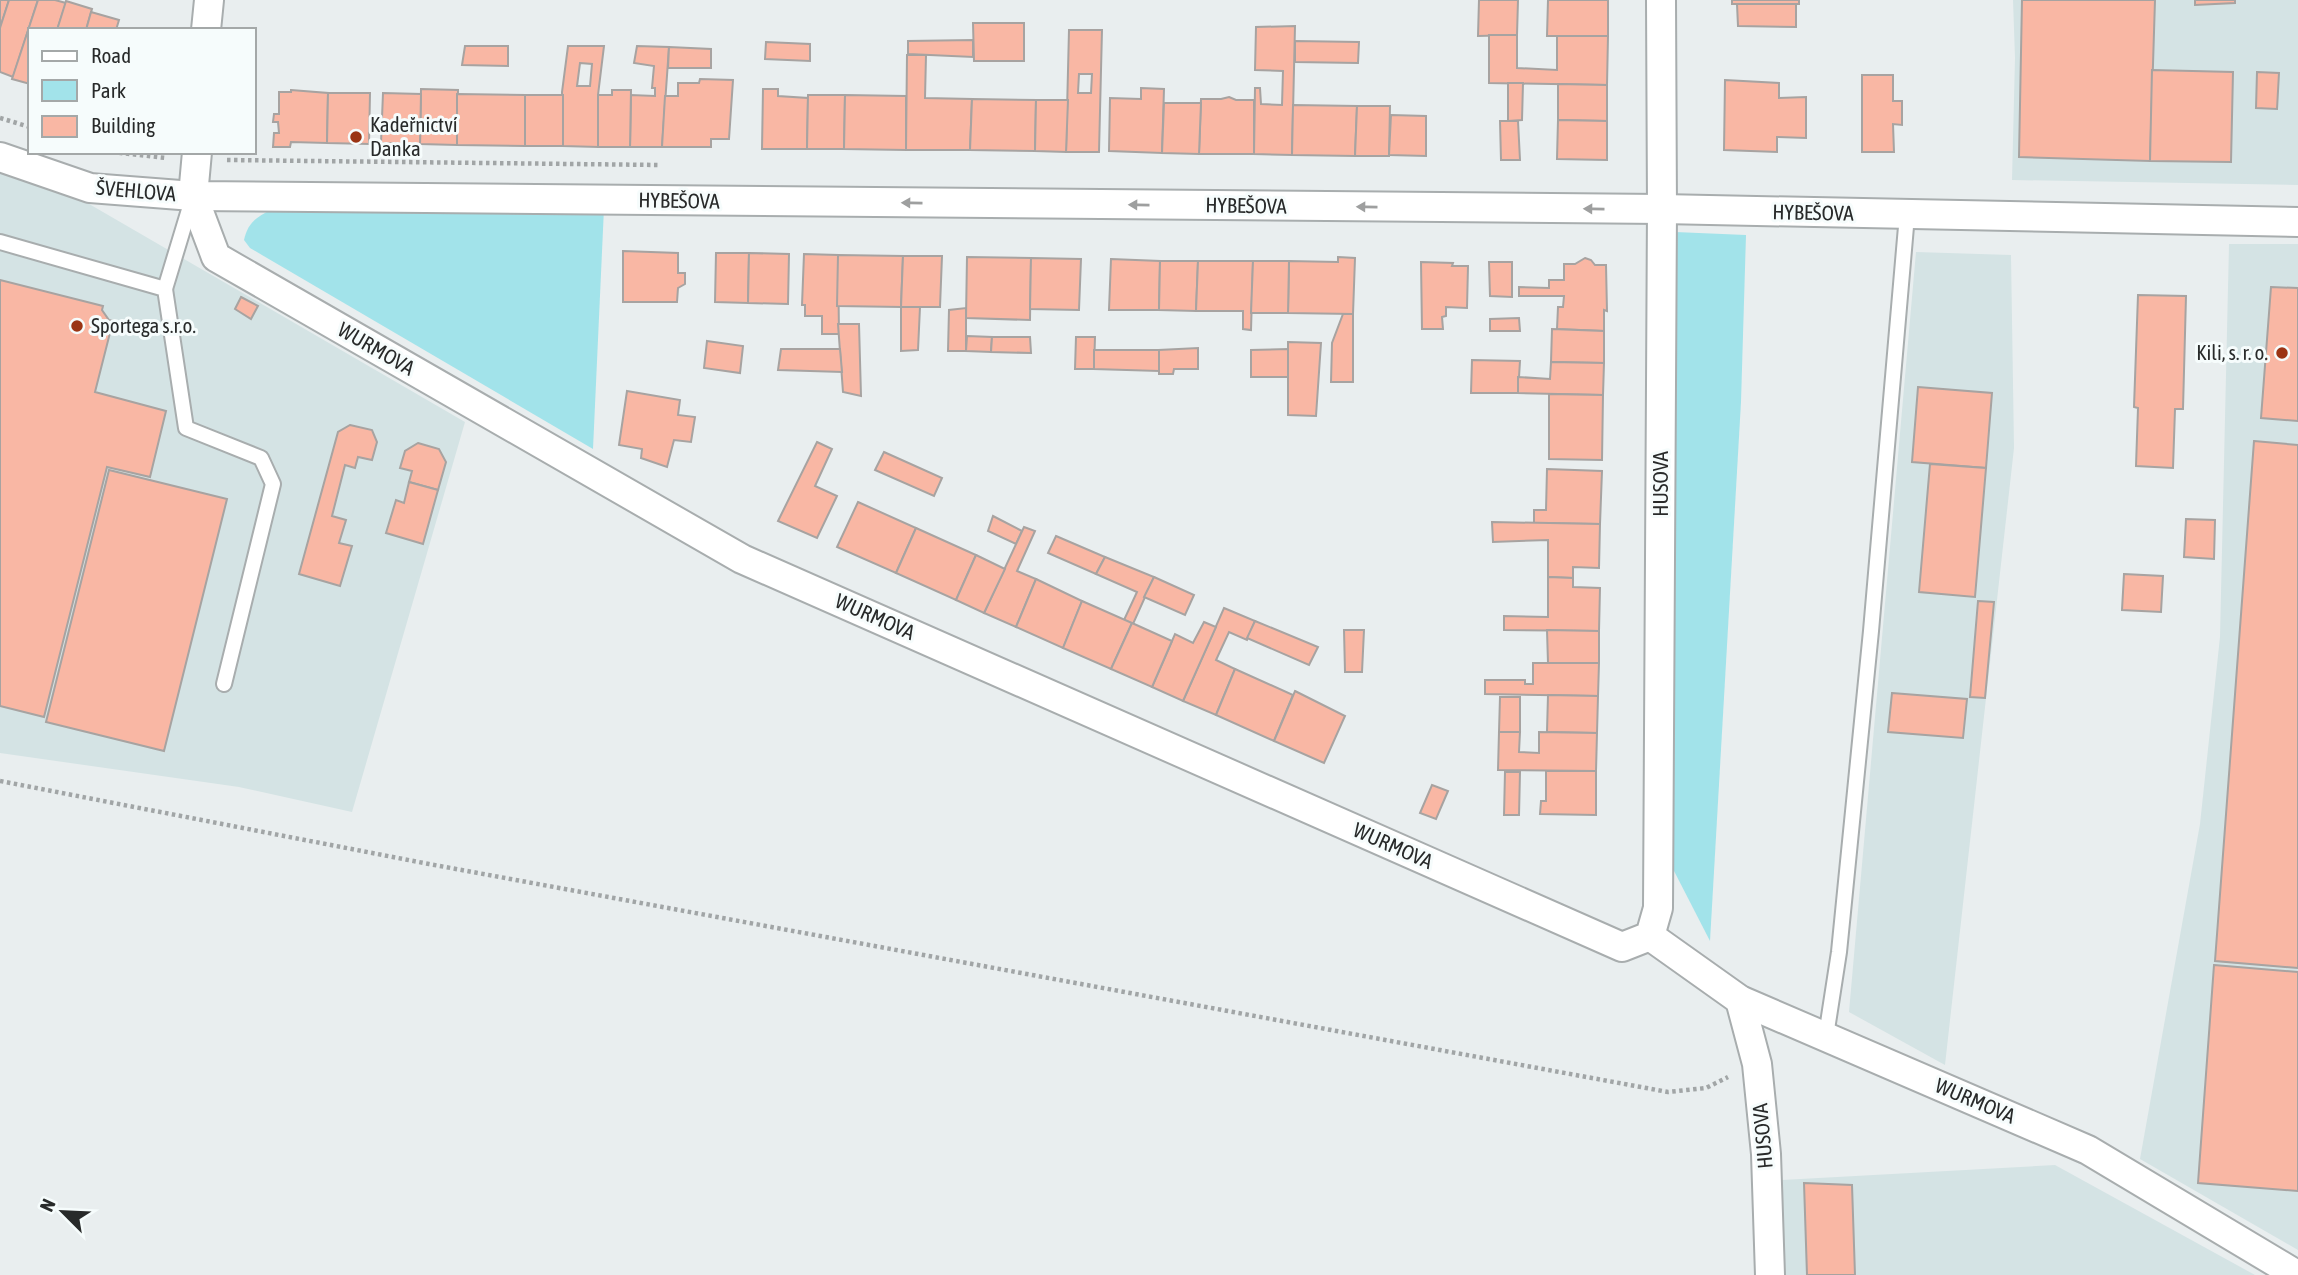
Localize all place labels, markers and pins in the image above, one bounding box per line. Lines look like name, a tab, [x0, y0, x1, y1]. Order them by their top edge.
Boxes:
place label: Kadeřnictví Danka	[370, 112, 458, 160]
marker: Kadeřnictví Danka	[348, 129, 364, 145]
place label: Sportega s.r.o.	[91, 313, 196, 337]
marker: Sportega s.r.o.	[69, 318, 85, 334]
place label: Kili, s. r. o.	[2196, 340, 2268, 364]
marker: Kili, s. r. o.	[2274, 345, 2290, 361]

